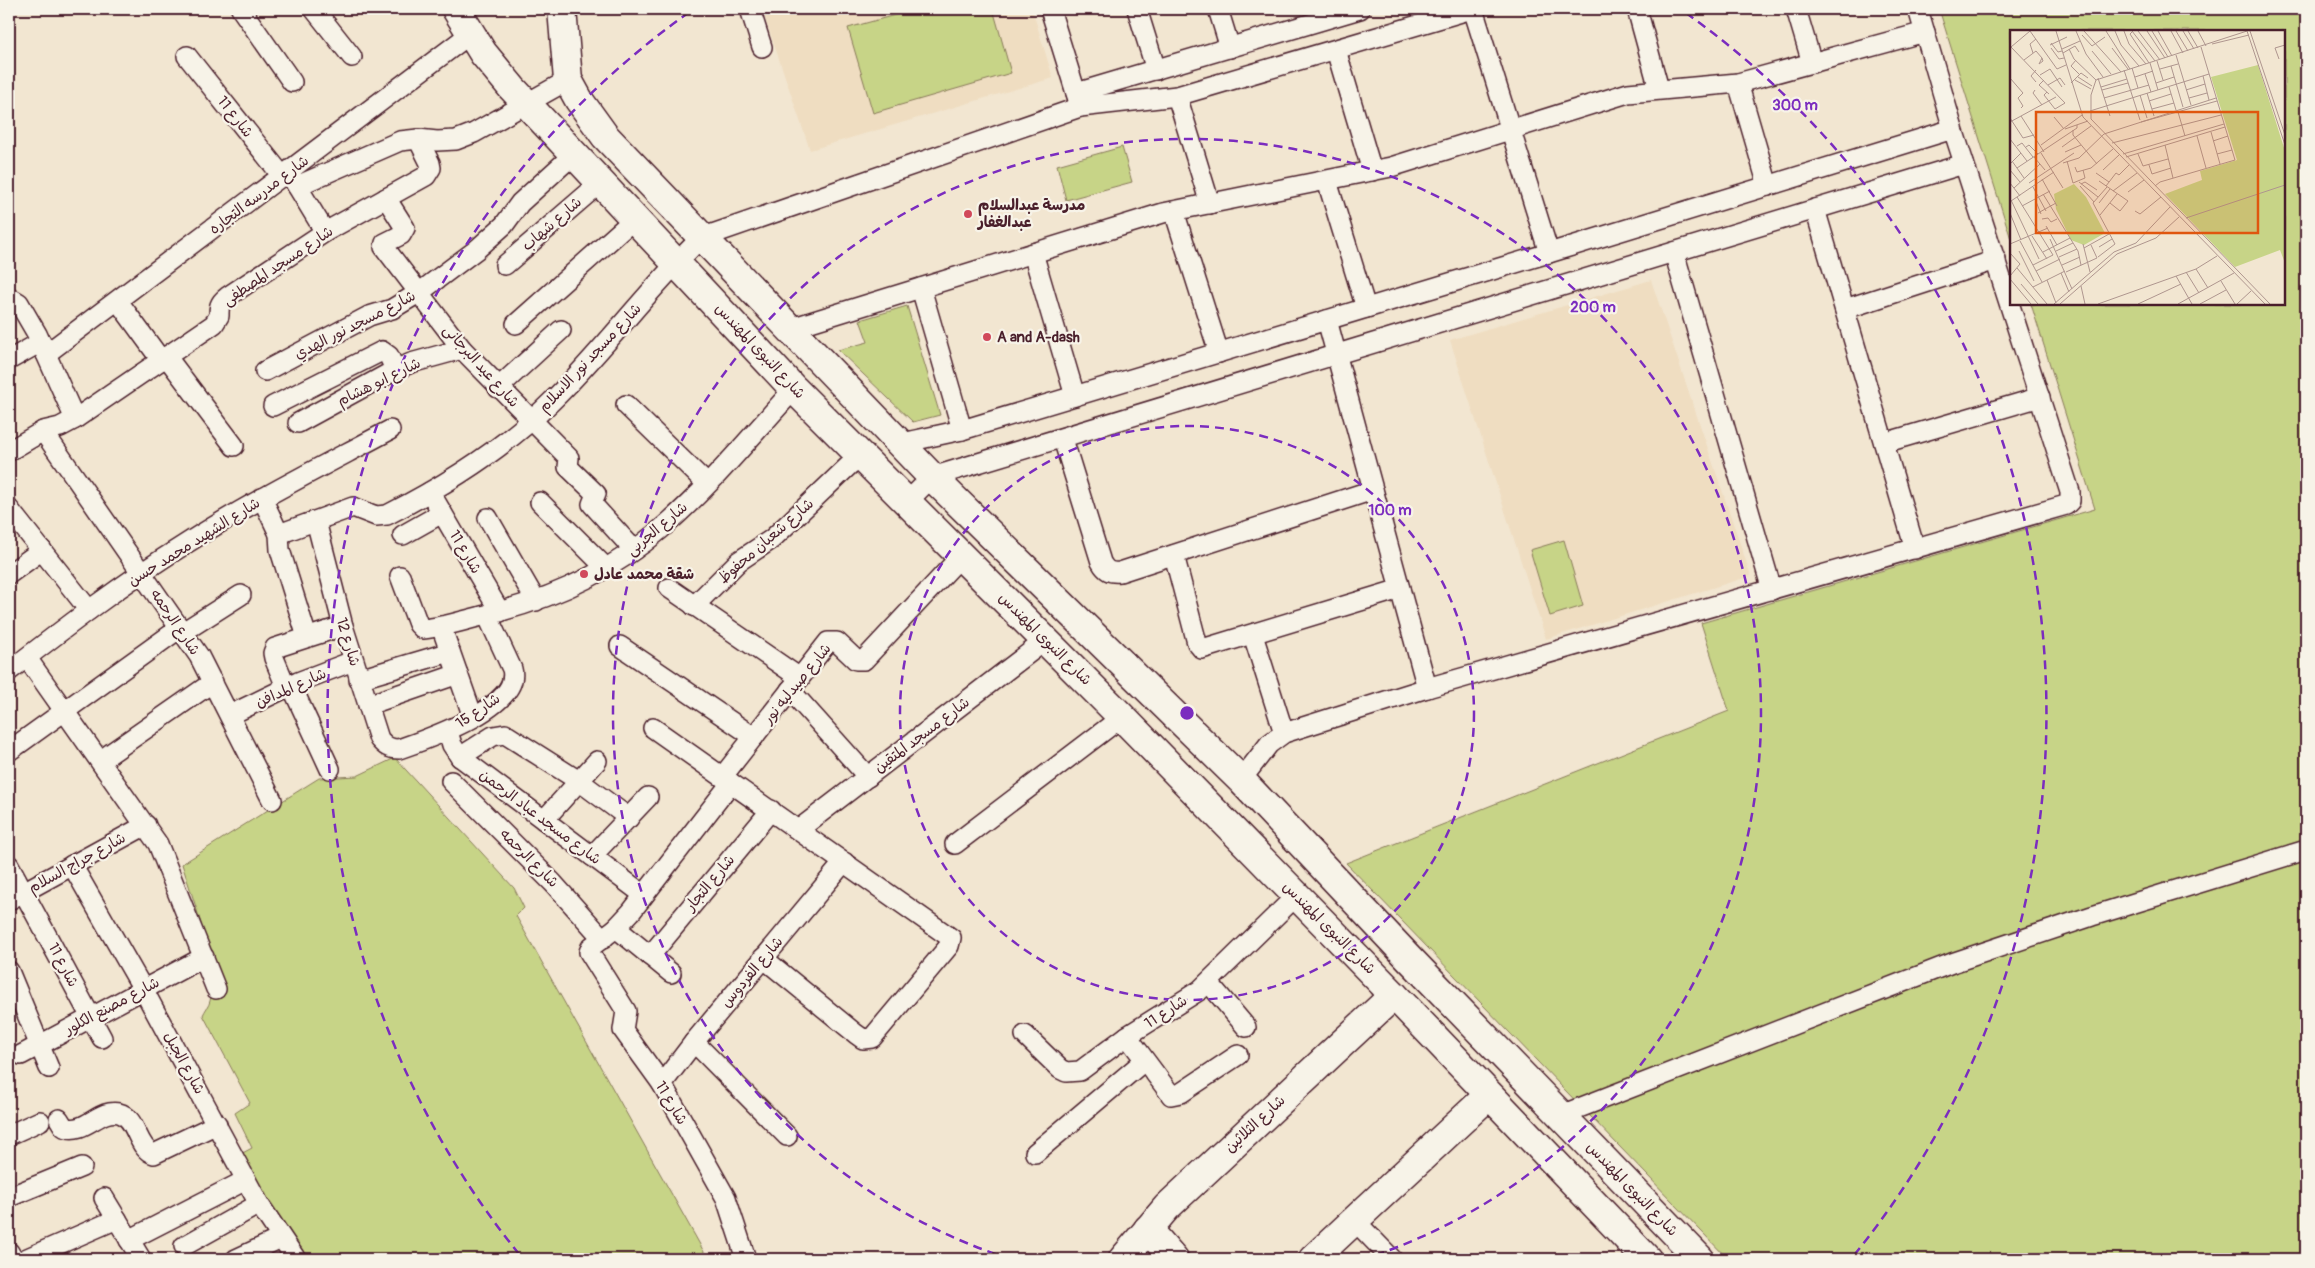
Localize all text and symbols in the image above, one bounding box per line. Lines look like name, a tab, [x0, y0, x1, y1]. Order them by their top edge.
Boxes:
inset map	[2010, 30, 2285, 305]
street label: شارع 11	[213, 92, 257, 142]
text: 300 m	[1772, 96, 1818, 115]
street label: شارع مدرسه التجاره	[205, 151, 313, 239]
street label: شارع شهاب	[518, 193, 586, 255]
place label: مدرسة عبدالسلام عبدالغفار	[976, 196, 1085, 232]
marker: مدرسة عبدالسلام عبدالغفار	[962, 208, 974, 220]
street label: شارع مسجد المصطفى	[219, 222, 337, 310]
street label: شارع مسجد نور الهدي	[291, 286, 419, 365]
text: 200 m	[1570, 298, 1616, 317]
street label: شارع مسجد نور الاسلام	[535, 299, 646, 417]
street label: شارع النبوى المهندس	[711, 299, 809, 403]
street label: شارع عيد البرجانى	[439, 321, 523, 411]
place label: A and A-dash	[997, 328, 1080, 347]
marker: A and A-dash	[981, 331, 993, 343]
street label: شارع ابو هشام	[334, 354, 424, 411]
street label: شارع الشهيد محمد حسن	[124, 494, 264, 590]
street label: شارع شعبان محفوظ	[714, 494, 818, 588]
street label: شارع الجربى	[622, 498, 692, 560]
text: 100 m	[1369, 501, 1411, 520]
street label: شارع 11	[445, 527, 485, 577]
place label: شقة محمد عادل	[594, 565, 694, 584]
marker: شقة محمد عادل	[578, 568, 590, 580]
street label: شارع الرحمه	[146, 585, 204, 659]
street label: شارع النبوى المهندس	[994, 588, 1096, 690]
street label: شارع 12	[332, 615, 364, 669]
street label: شارع صيدليه نور	[758, 640, 835, 729]
street label: شارع المدافن	[253, 664, 329, 712]
street label: شارع 15	[452, 689, 504, 733]
street label: شارع مسجد المتقين	[870, 693, 974, 777]
centre of rings	[1178, 704, 1196, 722]
street label: شارع مسجد عباد الرحمن	[475, 765, 605, 869]
street label: شارع الرحمه	[495, 824, 563, 892]
street label: شارع جراج السلام	[25, 828, 130, 899]
street label: شارع التجار	[680, 851, 739, 916]
street label: شارع النبوى المهندس	[1278, 877, 1380, 979]
street label: شارع الفردوس	[717, 933, 787, 1011]
street label: شارع 11	[43, 940, 83, 990]
street label: شارع مصنع الكلور	[60, 973, 163, 1040]
street label: شارع 11	[1141, 991, 1191, 1033]
street label: شارع الجبل	[159, 1028, 209, 1098]
street label: شارع 11	[651, 1078, 691, 1128]
street label: شارع الثلاثين	[1221, 1091, 1289, 1157]
street label: شارع النبوى المهندس	[1582, 1138, 1682, 1240]

